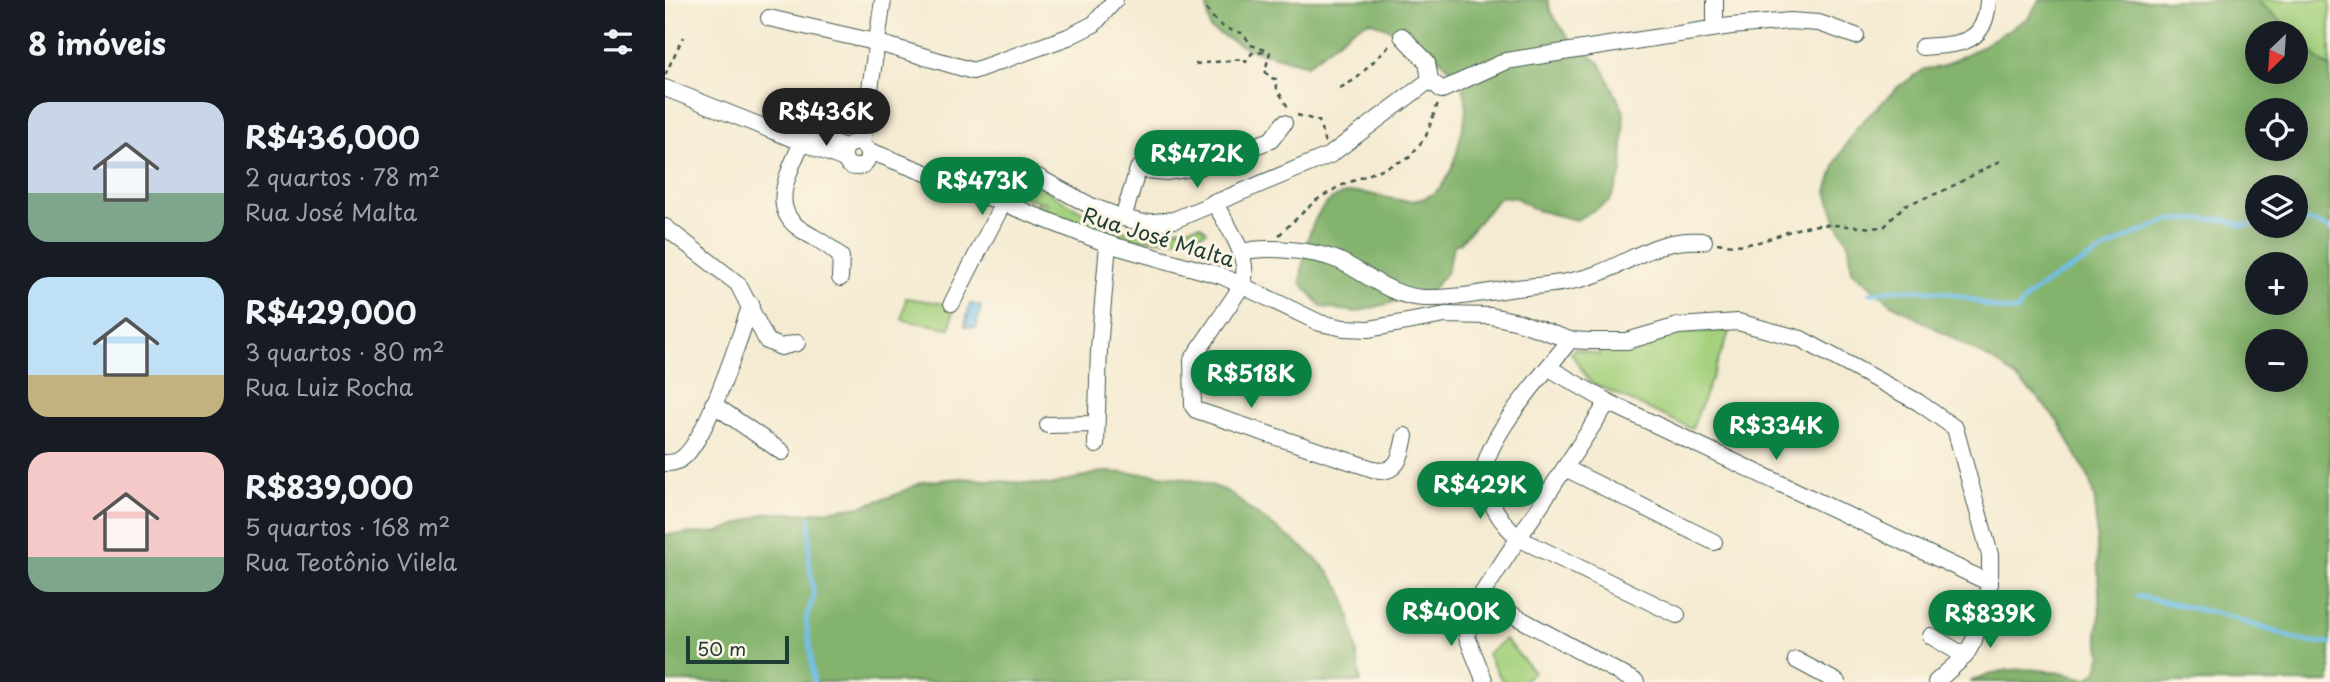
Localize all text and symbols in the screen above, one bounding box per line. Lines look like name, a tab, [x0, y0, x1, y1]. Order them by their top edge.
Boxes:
text: 8 imóveis	[28, 20, 166, 65]
north arrow	[2245, 21, 2308, 84]
map controls	[2245, 21, 2308, 392]
icon: filters	[599, 23, 637, 61]
pin: R$436K	[769, 88, 883, 148]
text: R$436K	[778, 93, 874, 128]
button: locate	[2245, 98, 2308, 161]
text: R$436,000	[245, 114, 420, 159]
icon: home	[84, 130, 168, 214]
pin: R$472K	[1140, 130, 1254, 190]
text: R$472K	[1150, 135, 1244, 170]
pin: R$473K	[925, 158, 1039, 217]
text: 2 quartos · 78 m²	[245, 159, 440, 194]
text: R$473K	[936, 162, 1028, 197]
button: layers	[2245, 175, 2308, 238]
text: Rua José Malta	[245, 194, 417, 229]
street label: Rua José Malta	[1079, 198, 1240, 275]
button: +	[2245, 252, 2308, 315]
text: R$429,000	[245, 289, 416, 334]
icon: home	[84, 305, 168, 389]
button: −	[2245, 329, 2308, 392]
text: 3 quartos · 80 m²	[245, 334, 445, 369]
pin: R$518K	[1194, 350, 1308, 410]
text: R$518K	[1207, 355, 1295, 390]
text: Rua Luiz Rocha	[245, 369, 413, 404]
pin: R$334K	[1719, 402, 1833, 462]
text: R$334K	[1729, 407, 1823, 442]
pin: R$429K	[1423, 462, 1537, 521]
text: R$839,000	[245, 464, 413, 509]
text: R$429K	[1433, 466, 1527, 501]
icon: home	[84, 480, 168, 564]
text: 5 quartos · 168 m²	[245, 509, 450, 544]
text: Rua Teotônio Vilela	[245, 544, 457, 579]
pin: R$400K	[1394, 588, 1508, 648]
pin: R$839K	[1933, 590, 2047, 650]
text: R$400K	[1402, 593, 1500, 628]
text: R$839K	[1944, 595, 2036, 630]
scale bar	[686, 633, 789, 665]
text: 50 m	[697, 634, 746, 662]

